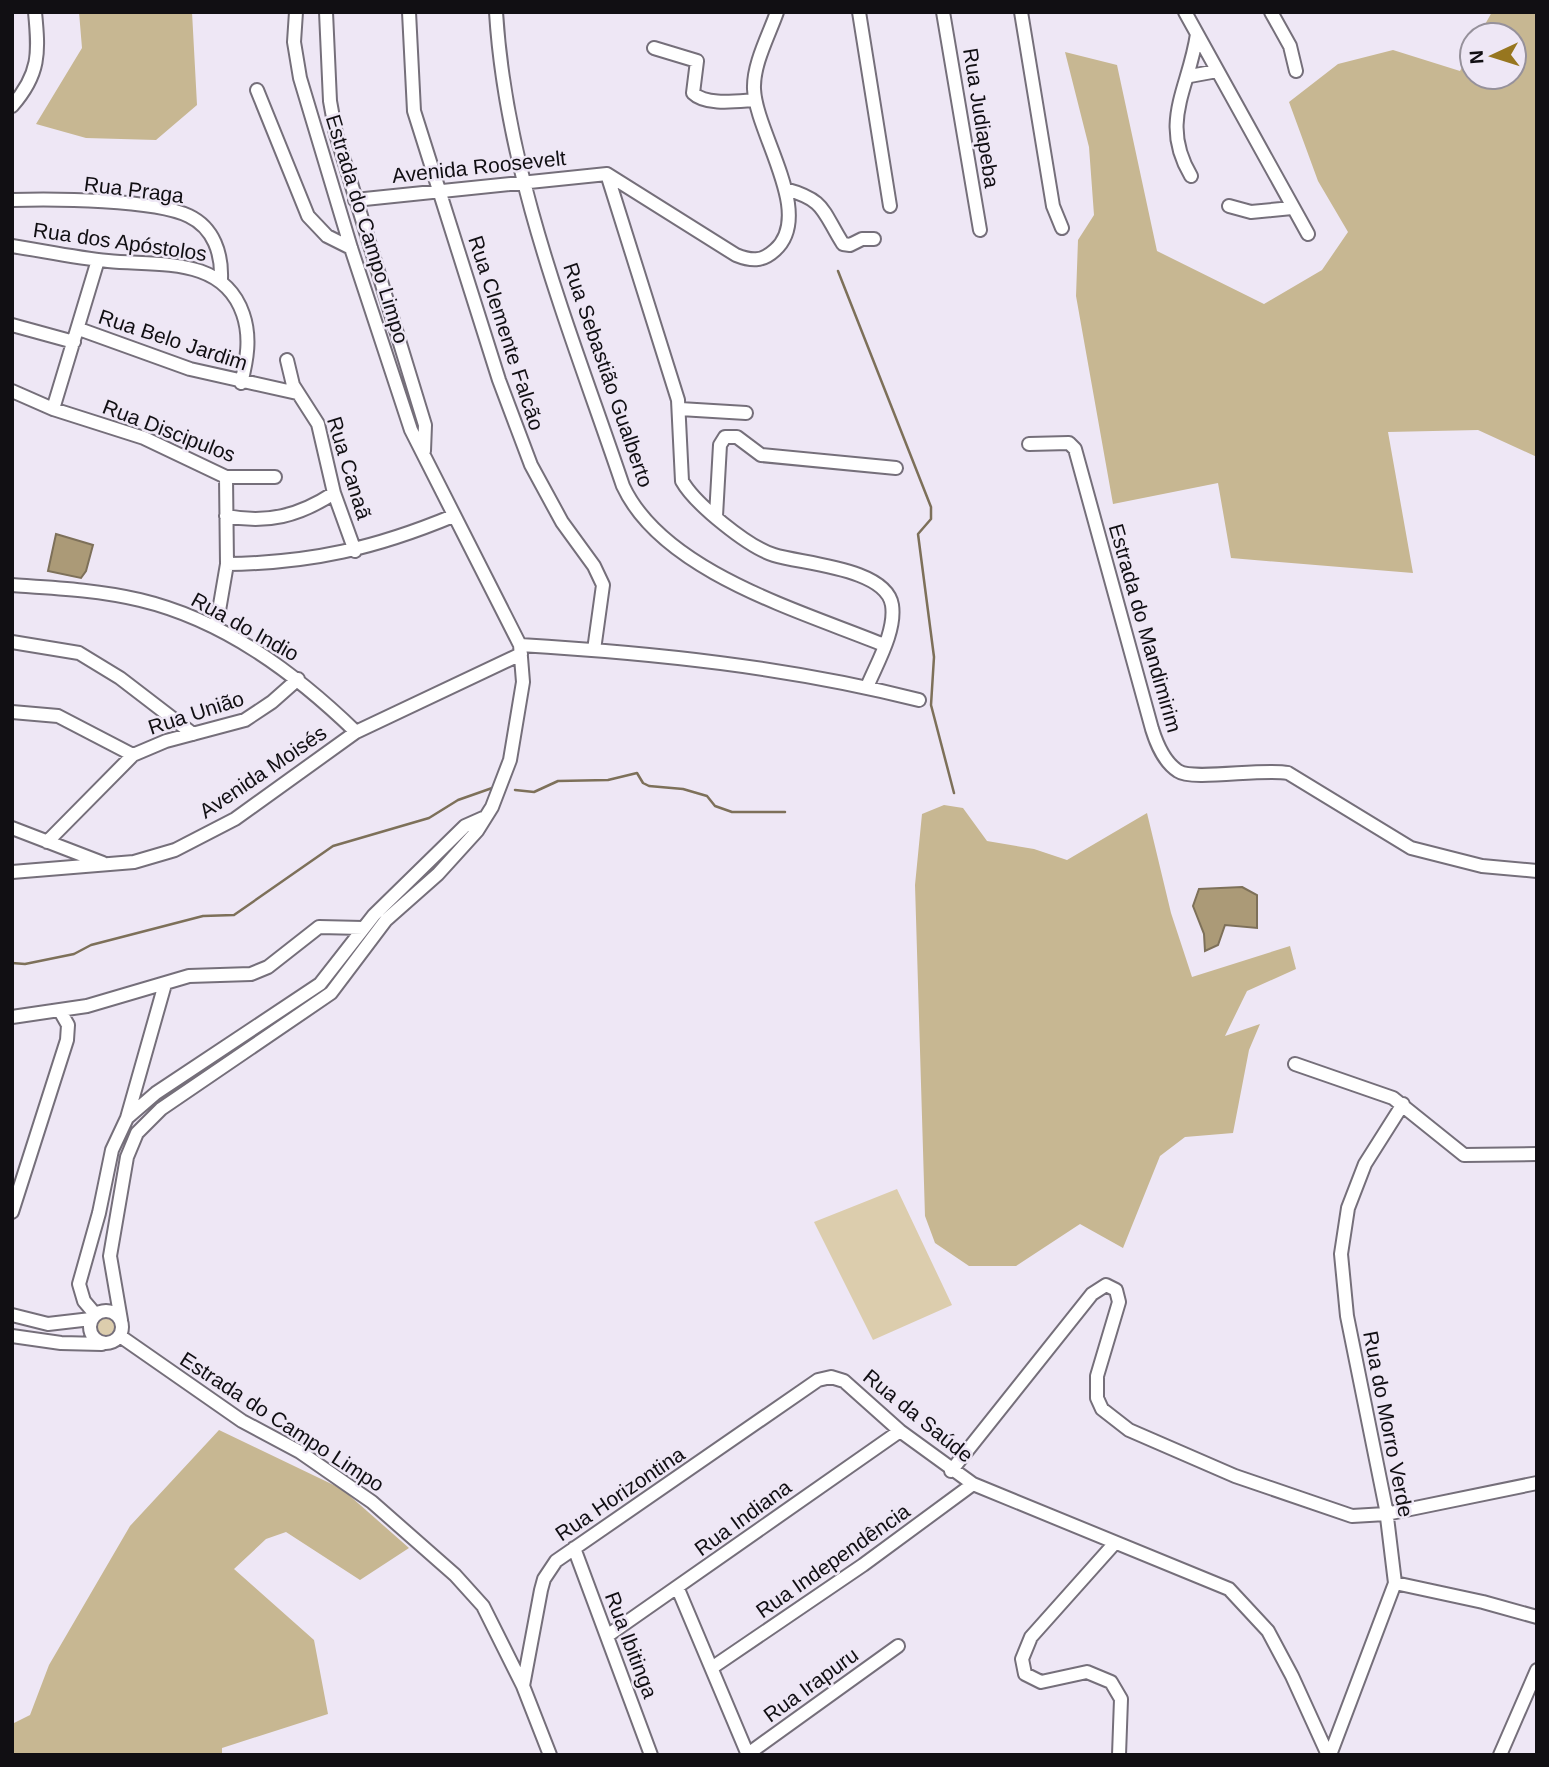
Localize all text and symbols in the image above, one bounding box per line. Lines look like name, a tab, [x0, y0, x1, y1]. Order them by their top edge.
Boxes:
north arrow	[1458, 21, 1528, 91]
street label: Rua Judiapeba	[959, 46, 1004, 190]
text: N	[1466, 50, 1487, 65]
street label: Estrada do Campo Limpo	[322, 112, 413, 346]
street label: Avenida Roosevelt	[391, 146, 567, 187]
street label: Rua Praga	[83, 172, 186, 207]
street label: Rua dos Apóstolos	[32, 218, 208, 265]
street label: Rua Clemente Falcão	[464, 233, 549, 433]
street label: Rua Sebastião Gualberto	[559, 260, 658, 490]
street label: Rua Belo Jardim	[96, 305, 251, 374]
street label: Rua Discipulos	[100, 395, 239, 466]
street label: Rua Canaã	[323, 414, 376, 522]
street label: Estrada do Mandimirim	[1105, 521, 1186, 735]
street label: Rua do Indio	[188, 588, 303, 665]
street label: Rua União	[145, 686, 247, 739]
street label: Avenida Moisés	[195, 721, 330, 822]
street label: Rua do Morro Verde	[1359, 1329, 1418, 1519]
street label: Estrada do Campo Limpo	[176, 1347, 388, 1496]
street label: Rua da Saúde	[859, 1364, 978, 1467]
street label: Rua Horizontina	[551, 1442, 689, 1545]
street label: Rua Indiana	[690, 1475, 796, 1560]
street label: Rua Independência	[752, 1499, 914, 1622]
street label: Rua Ibitinga	[601, 1588, 662, 1702]
street label: Rua Irapuru	[759, 1643, 862, 1726]

